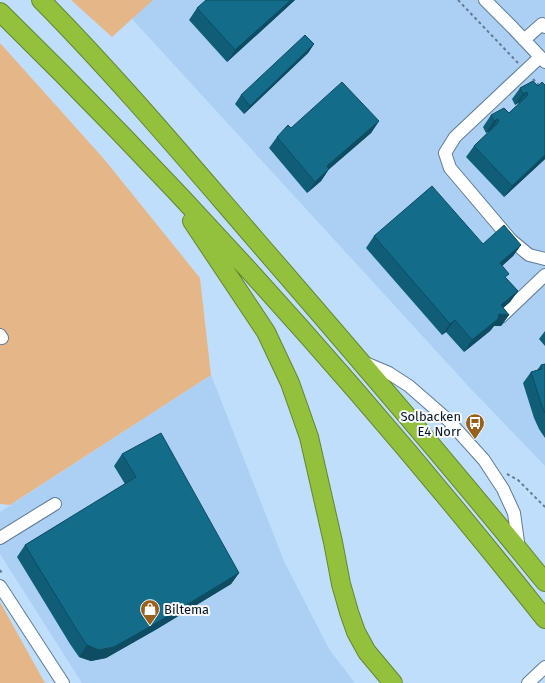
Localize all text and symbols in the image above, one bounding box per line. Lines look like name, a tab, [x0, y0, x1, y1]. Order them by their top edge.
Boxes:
place label: Solbacken E4 Norr	[400, 409, 461, 439]
bus stop icon: Solbacken E4 Norr	[464, 412, 486, 440]
shop icon: Biltema	[139, 598, 161, 626]
place label: Biltema	[164, 602, 209, 617]

